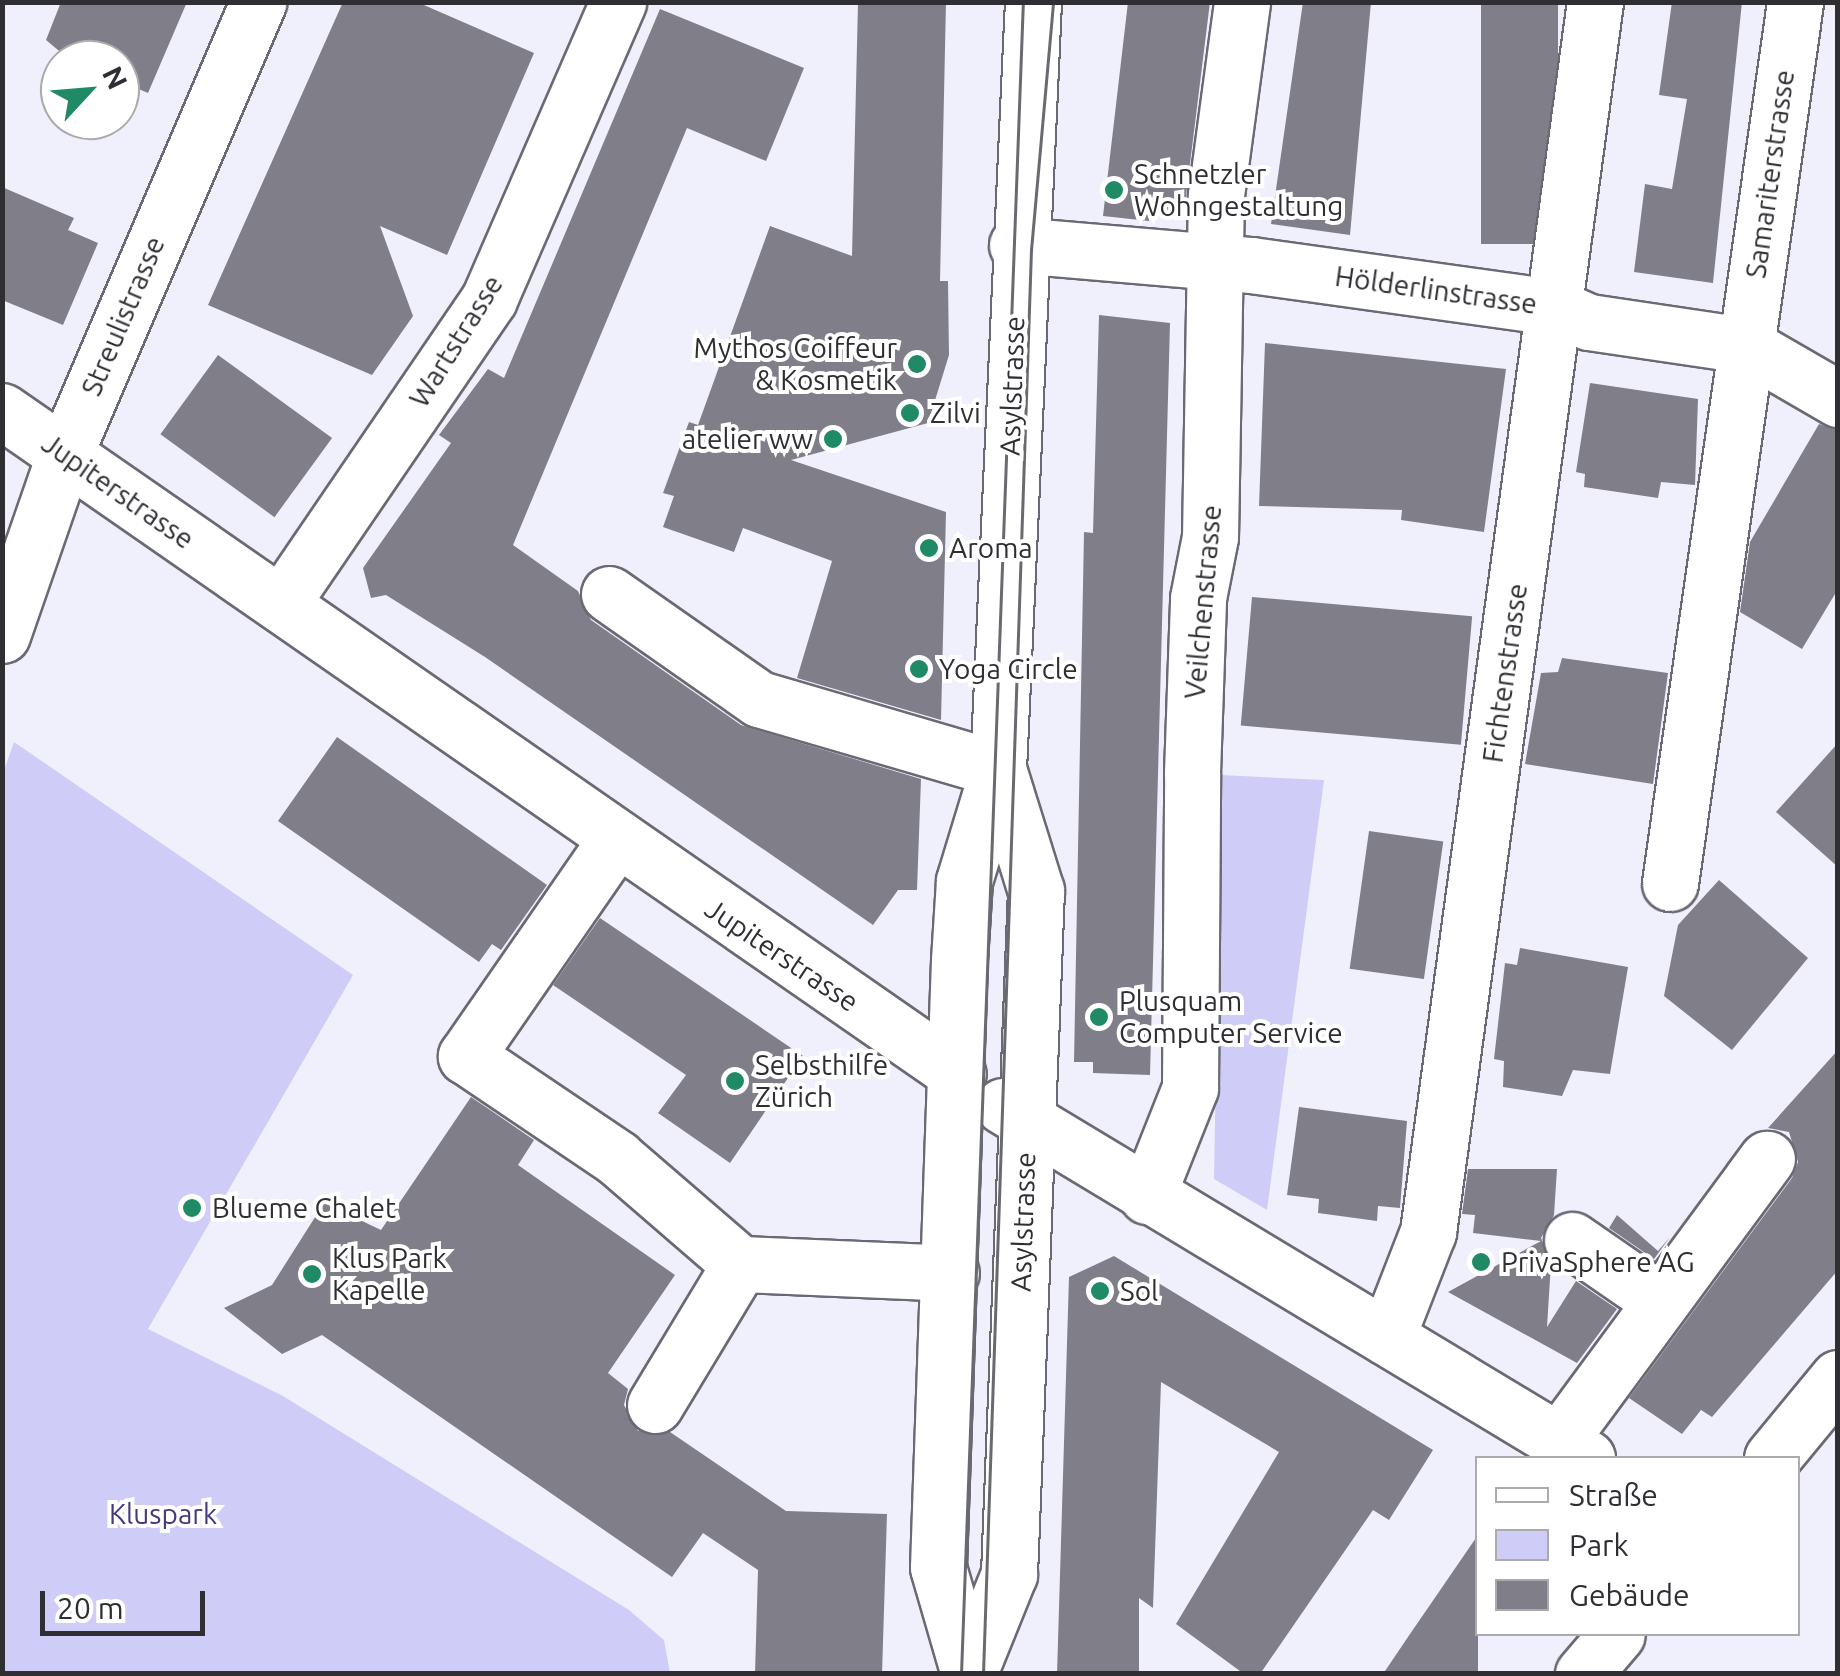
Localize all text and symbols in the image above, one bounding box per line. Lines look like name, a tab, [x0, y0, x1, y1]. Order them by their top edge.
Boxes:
north arrow	[40, 40, 140, 140]
text: N	[97, 61, 134, 94]
street label: Samariterstrasse	[1739, 68, 1801, 280]
place label: Schnetzler Wohngestaltung	[1134, 157, 1343, 223]
marker: Schnetzler Wohngestaltung	[1103, 179, 1125, 201]
street label: Streulistrasse	[74, 231, 172, 401]
street label: Hölderlinstrasse	[1333, 259, 1539, 321]
street label: Wartstrasse	[402, 269, 510, 413]
street label: Asylstrasse	[993, 316, 1031, 456]
place label: Mythos Coiffeur & Kosmetik	[694, 331, 897, 397]
marker: Mythos Coiffeur & Kosmetik	[906, 353, 928, 375]
place label: Zilvi	[930, 396, 981, 430]
marker: Zilvi	[899, 402, 921, 424]
place label: atelier ww	[682, 422, 813, 456]
street label: Jupiterstrasse	[36, 426, 200, 556]
marker: atelier ww	[822, 428, 844, 450]
street label: Veilchenstrasse	[1178, 504, 1228, 700]
place label: Aroma	[949, 531, 1033, 565]
marker: Aroma	[918, 537, 940, 559]
street label: Fichtenstrasse	[1476, 581, 1534, 765]
place label: Yoga Circle	[939, 652, 1078, 686]
marker: Yoga Circle	[908, 658, 930, 680]
street label: Jupiterstrasse	[699, 891, 865, 1019]
place label: Plusquam Computer Service	[1119, 984, 1343, 1050]
marker: Plusquam Computer Service	[1088, 1006, 1110, 1028]
place label: Selbsthilfe Zürich	[755, 1048, 888, 1114]
marker: Selbsthilfe Zürich	[724, 1070, 746, 1092]
street label: Asylstrasse	[1004, 1152, 1042, 1292]
place label: Blueme Chalet	[212, 1191, 396, 1225]
marker: Blueme Chalet	[181, 1197, 203, 1219]
place label: Klus Park Kapelle	[332, 1241, 447, 1307]
place label: PrivaSphere AG	[1501, 1245, 1695, 1279]
marker: PrivaSphere AG	[1470, 1251, 1492, 1273]
marker: Klus Park Kapelle	[301, 1263, 323, 1285]
place label: Sol	[1120, 1274, 1158, 1308]
marker: Sol	[1089, 1280, 1111, 1302]
legend	[1475, 1456, 1800, 1636]
text: Straße	[1569, 1478, 1658, 1512]
park label: Kluspark	[109, 1497, 217, 1531]
text: Park	[1569, 1528, 1629, 1562]
scale bar	[45, 1571, 210, 1633]
text: Gebäude	[1569, 1578, 1690, 1612]
text: 20 m	[57, 1591, 124, 1625]

